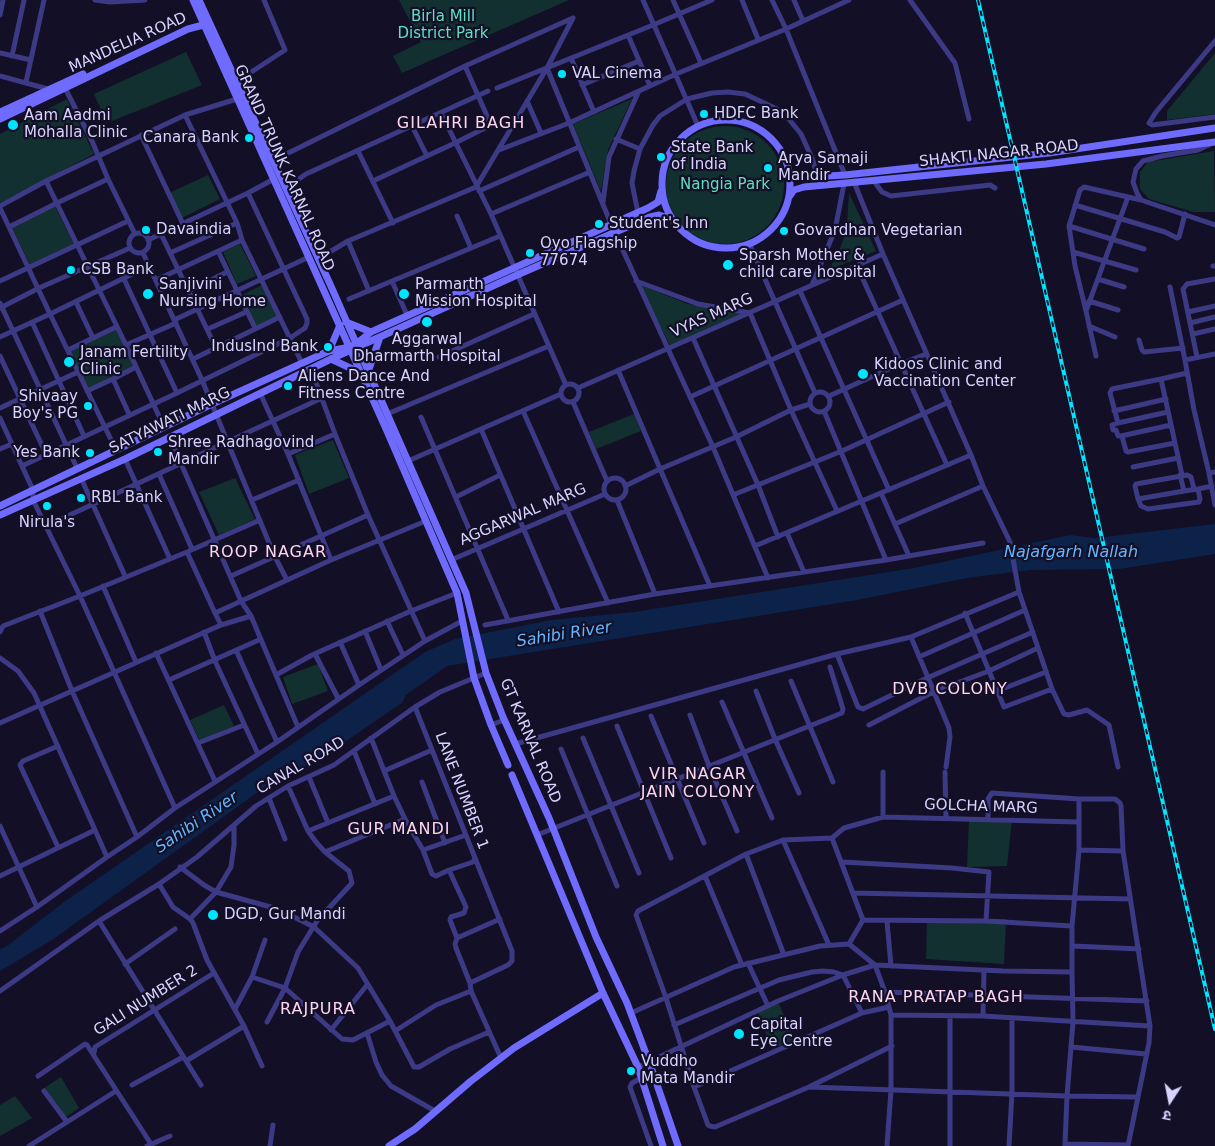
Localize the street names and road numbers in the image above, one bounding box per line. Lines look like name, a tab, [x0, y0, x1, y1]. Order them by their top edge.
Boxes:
street label: MANDELIA ROAD	[66, 9, 190, 77]
street label: GRAND TRUNK KARNAL ROAD	[230, 62, 338, 274]
street label: SHAKTI NAGAR ROAD	[918, 137, 1080, 171]
street label: VYAS MARG	[668, 290, 756, 342]
street label: SATYAWATI MARG	[107, 384, 233, 458]
street label: AGGARWAL MARG	[457, 480, 589, 550]
street label: GT KARNAL ROAD	[496, 676, 564, 806]
street label: LANE NUMBER 1	[430, 730, 492, 852]
street label: CANAL ROAD	[254, 733, 348, 799]
street label: GOLCHA MARG	[924, 796, 1038, 818]
street label: GALI NUMBER 2	[91, 962, 201, 1040]

